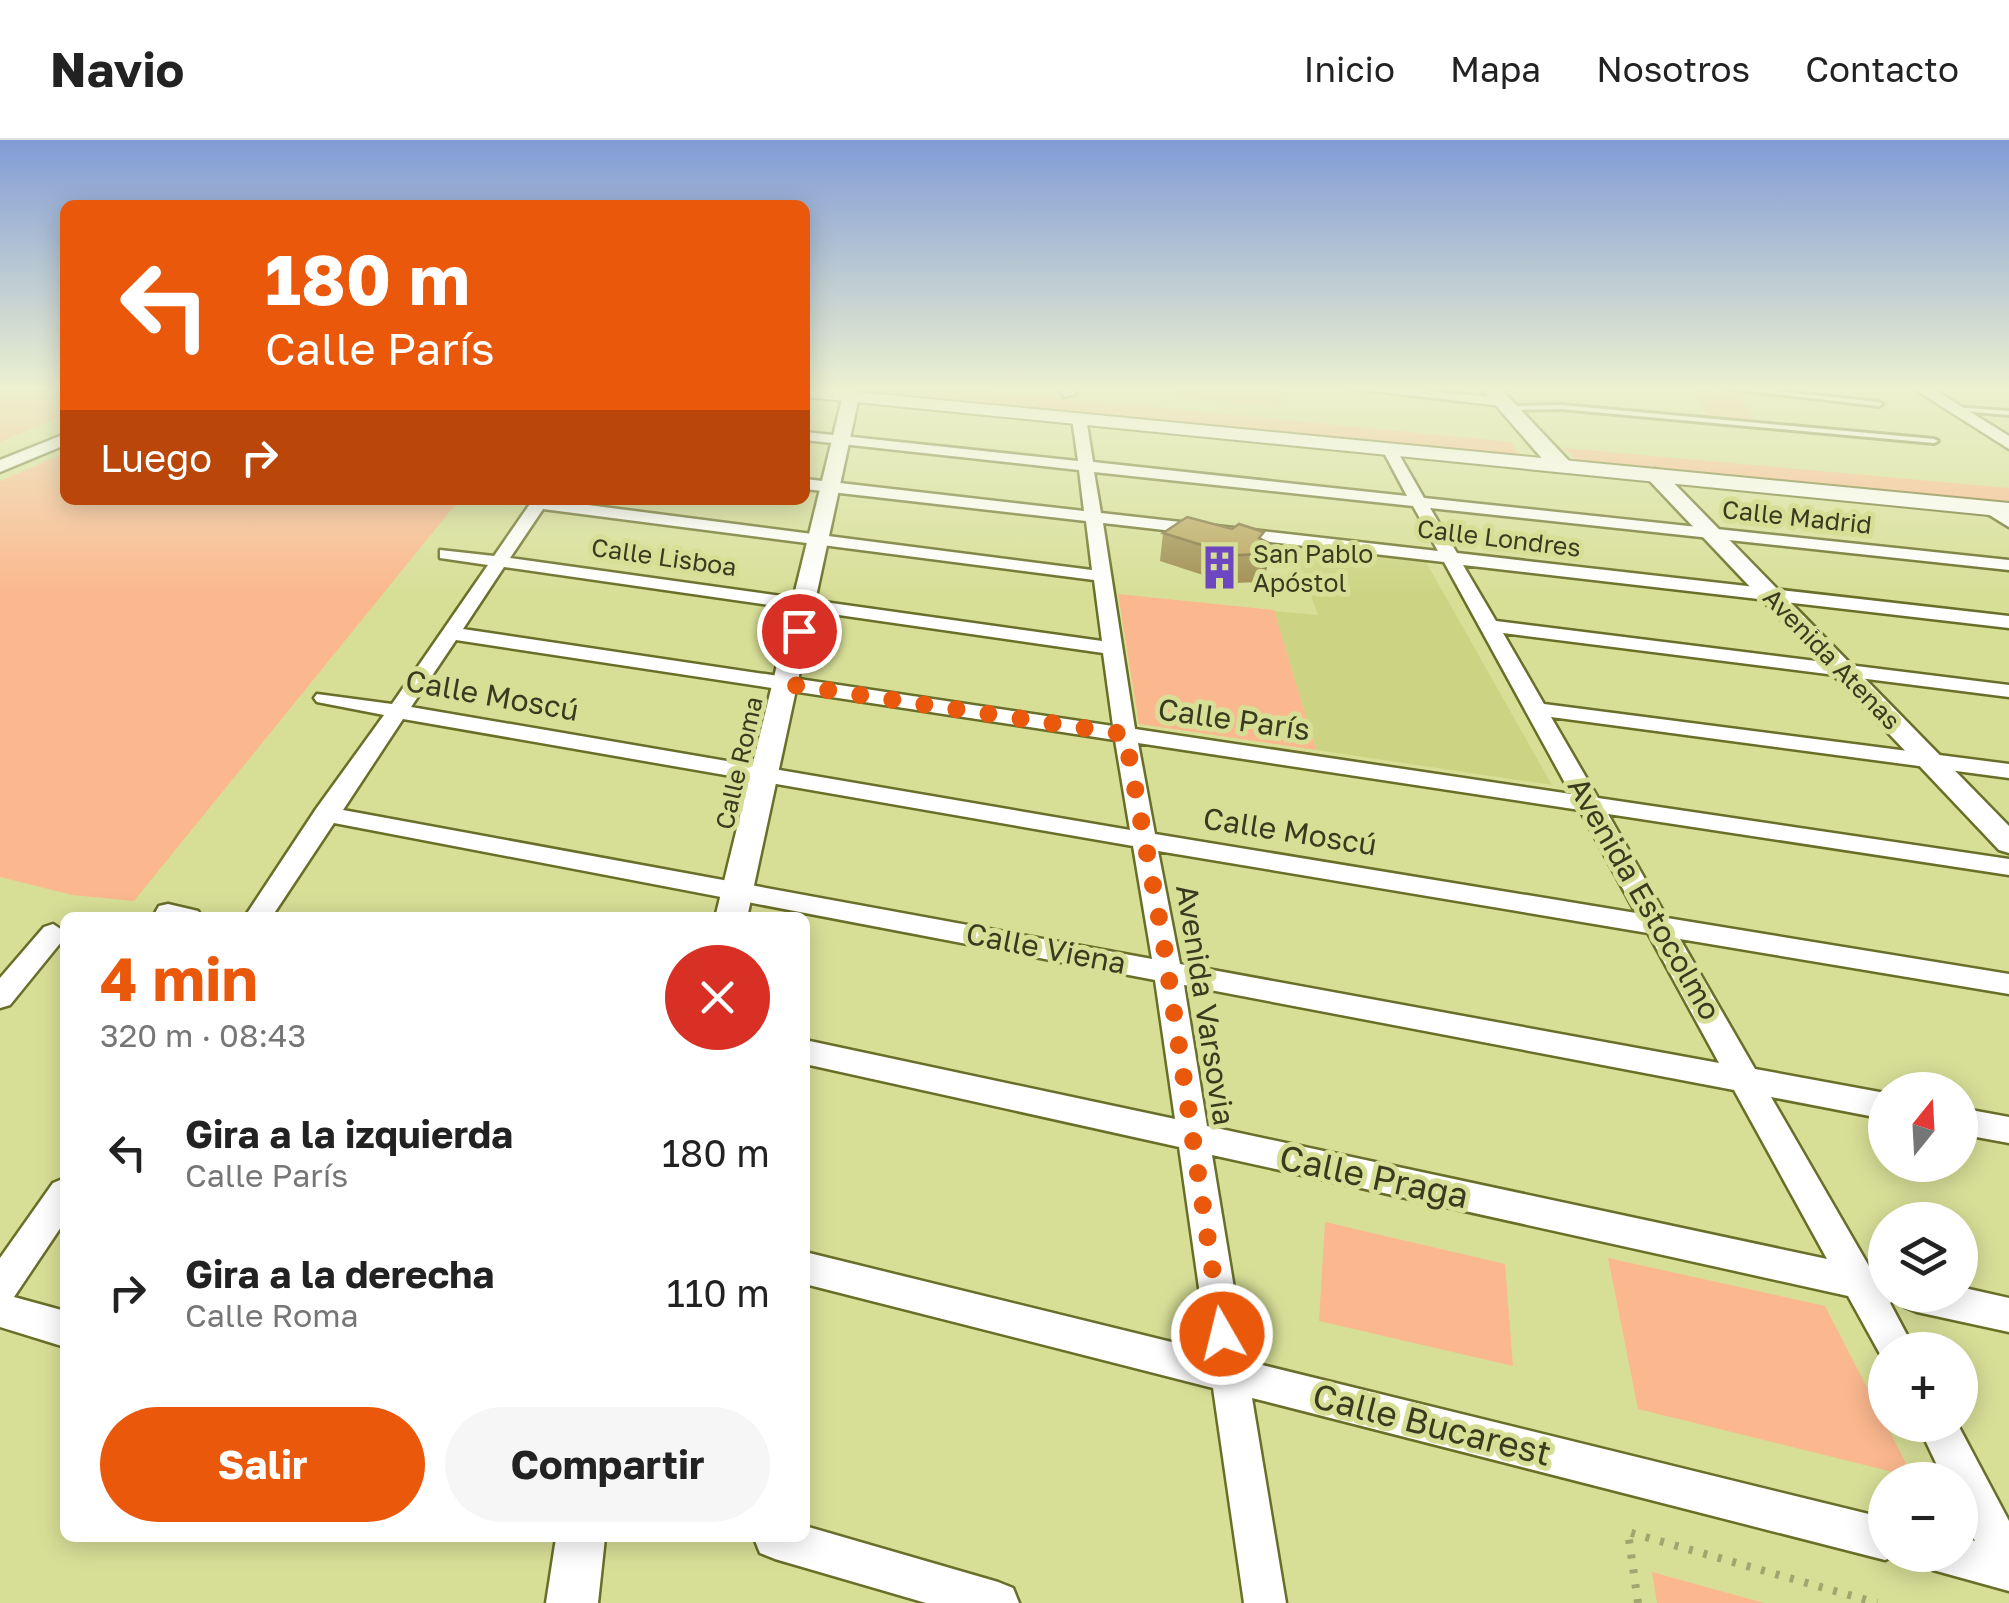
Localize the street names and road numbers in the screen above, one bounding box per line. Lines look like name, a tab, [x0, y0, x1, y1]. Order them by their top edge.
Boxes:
street label: Calle Madrid	[1721, 493, 1873, 540]
street label: Calle Londres	[1415, 512, 1583, 563]
street label: Calle Lisboa	[589, 531, 739, 582]
street label: Avenida Atenas	[1757, 582, 1907, 736]
street label: Calle Moscú	[403, 662, 582, 728]
street label: Calle París	[1156, 691, 1312, 747]
street label: Calle Roma	[708, 693, 769, 832]
street label: Avenida Estocolmo	[1561, 771, 1729, 1026]
street label: Calle Moscú	[1201, 800, 1380, 863]
street label: Avenida Varsovia	[1169, 882, 1243, 1128]
street label: Calle Viena	[963, 915, 1129, 981]
street label: Calle Praga	[1276, 1136, 1472, 1217]
street label: Calle Bucarest	[1309, 1374, 1556, 1474]

